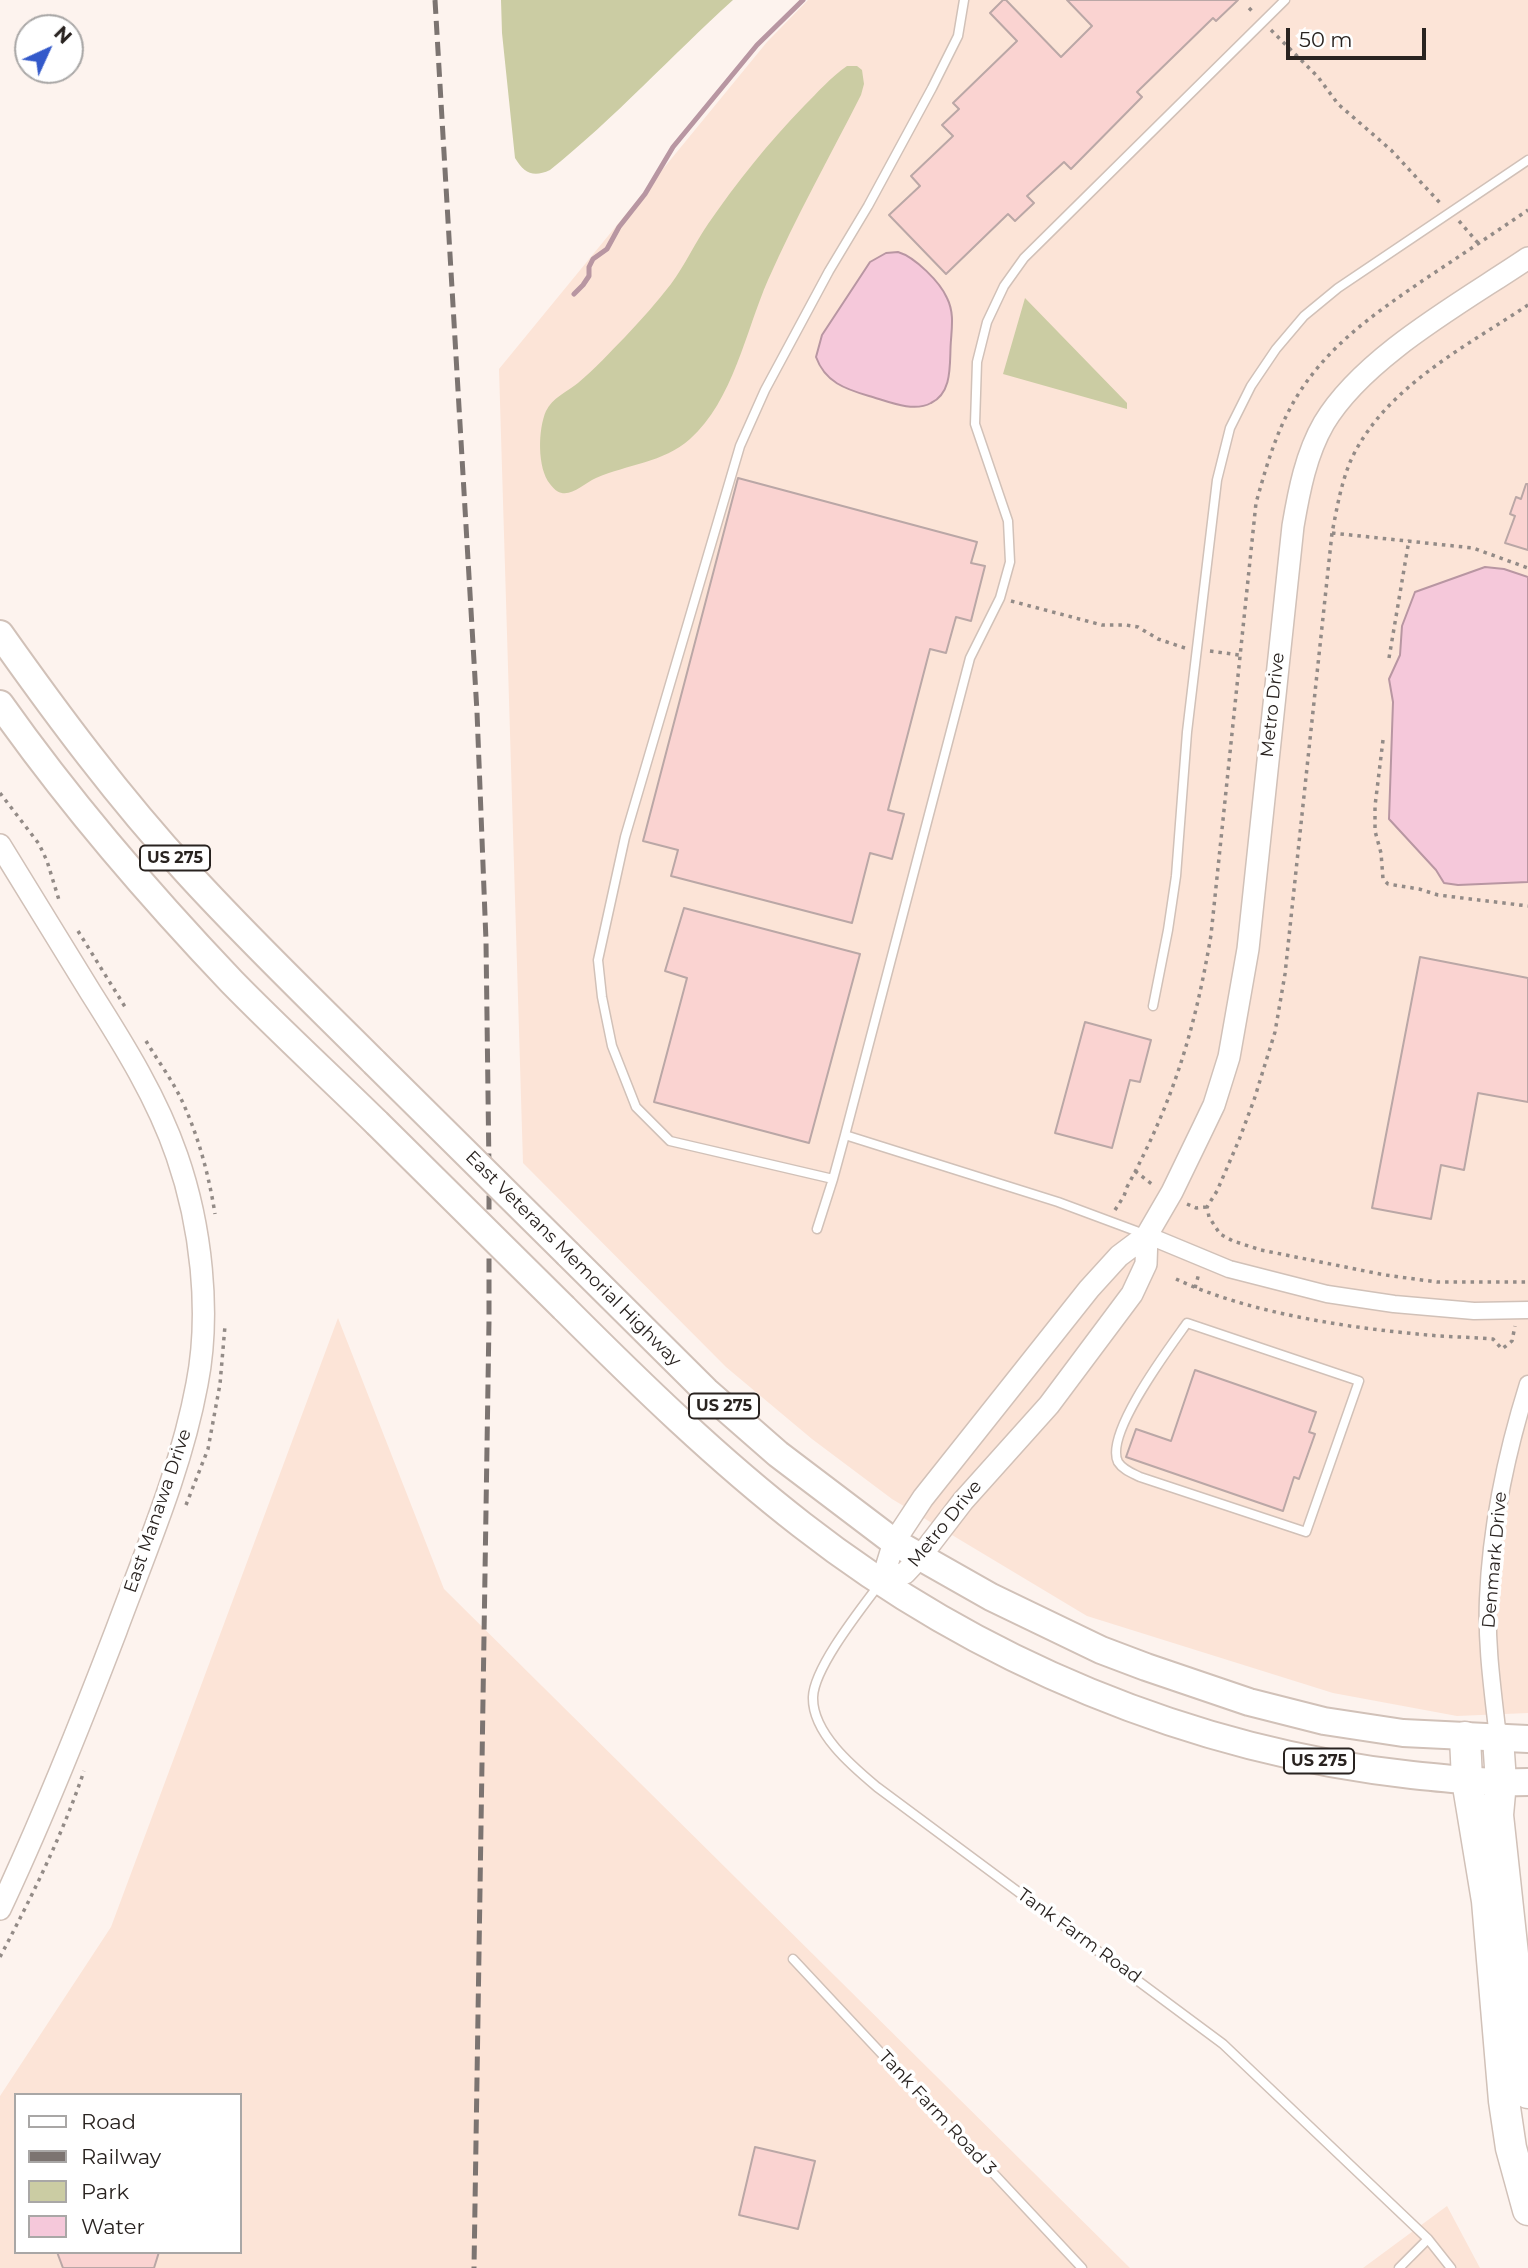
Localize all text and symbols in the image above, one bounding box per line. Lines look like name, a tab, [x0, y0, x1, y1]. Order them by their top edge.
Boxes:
north arrow	[14, 14, 84, 84]
scale bar	[1290, 14, 1430, 58]
text: N	[49, 22, 76, 49]
text: 50 m	[1299, 27, 1353, 52]
street label: Metro Drive	[1257, 651, 1289, 759]
road number: US 275	[140, 846, 210, 870]
street label: East Veterans Memorial Highway	[461, 1147, 685, 1371]
road number: US 275	[689, 1394, 759, 1418]
street label: East Manawa Drive	[120, 1426, 196, 1596]
street label: Metro Drive	[903, 1476, 987, 1572]
street label: Denmark Drive	[1478, 1491, 1512, 1629]
road number: US 275	[1284, 1749, 1354, 1774]
street label: Tank Farm Road	[1013, 1884, 1145, 1988]
street label: Tank Farm Road 3	[874, 2046, 1000, 2180]
legend	[14, 2093, 242, 2254]
text: Road	[81, 2109, 136, 2134]
text: Railway	[81, 2144, 161, 2169]
text: Park	[81, 2179, 129, 2204]
text: Water	[81, 2214, 145, 2239]

